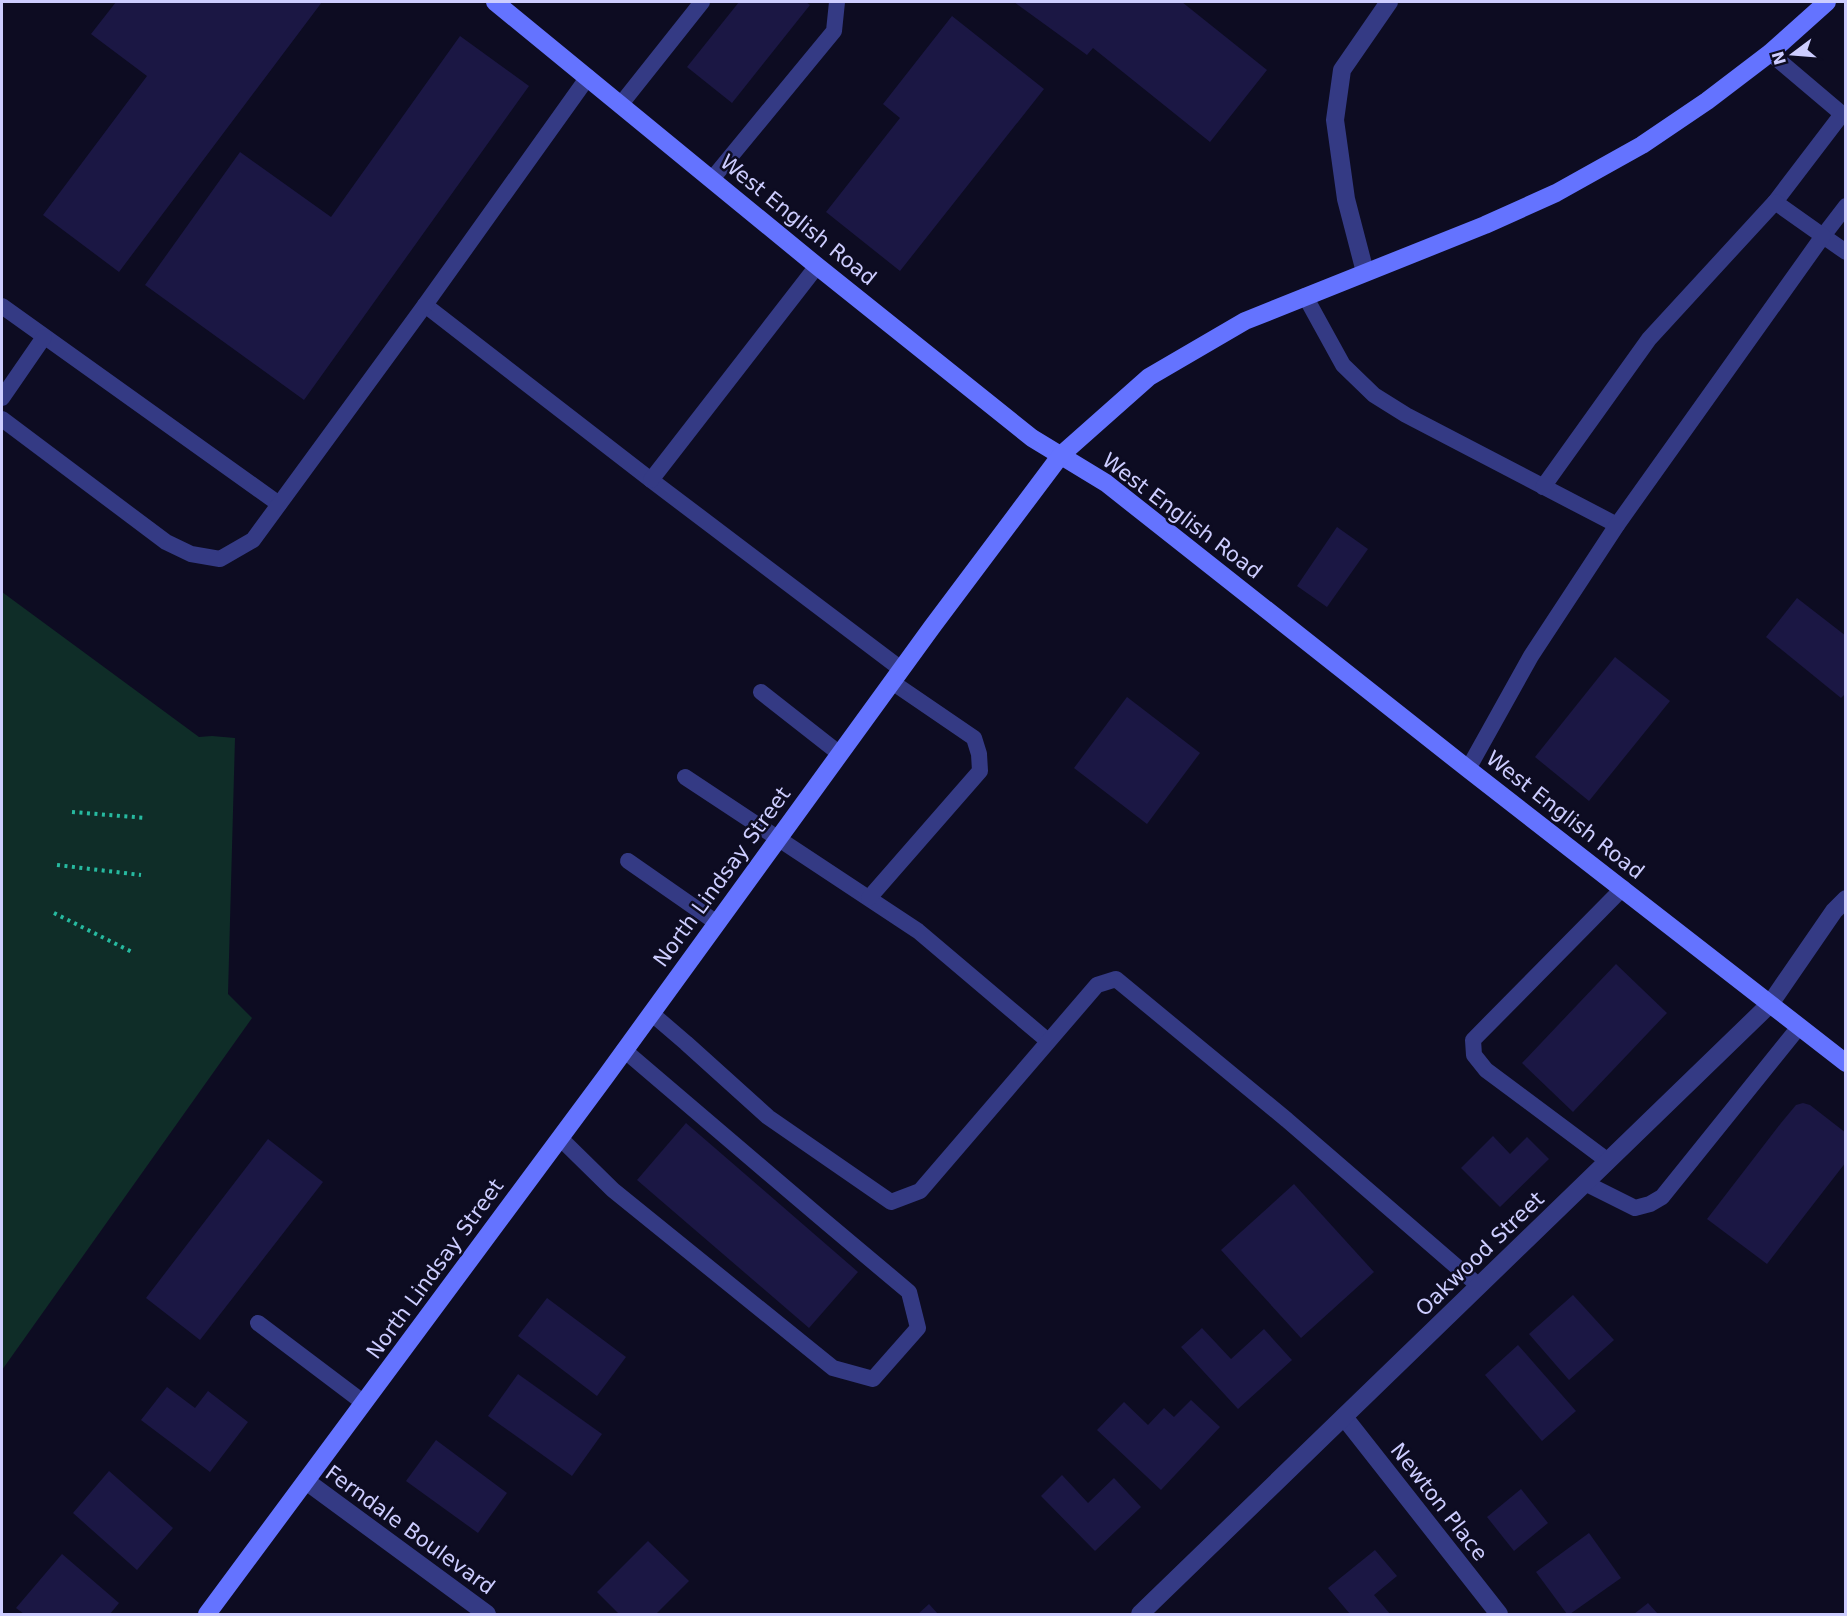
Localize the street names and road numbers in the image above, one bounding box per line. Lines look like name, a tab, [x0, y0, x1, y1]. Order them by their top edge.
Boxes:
street label: West English Road	[715, 150, 881, 290]
street label: West English Road	[1098, 448, 1266, 584]
street label: West English Road	[1481, 746, 1649, 884]
street label: North Lindsay Street	[649, 782, 795, 972]
street label: North Lindsay Street	[362, 1174, 508, 1364]
street label: Oakwood Street	[1411, 1187, 1549, 1321]
street label: Newton Place	[1386, 1438, 1492, 1566]
street label: Ferndale Boulevard	[321, 1461, 499, 1599]

